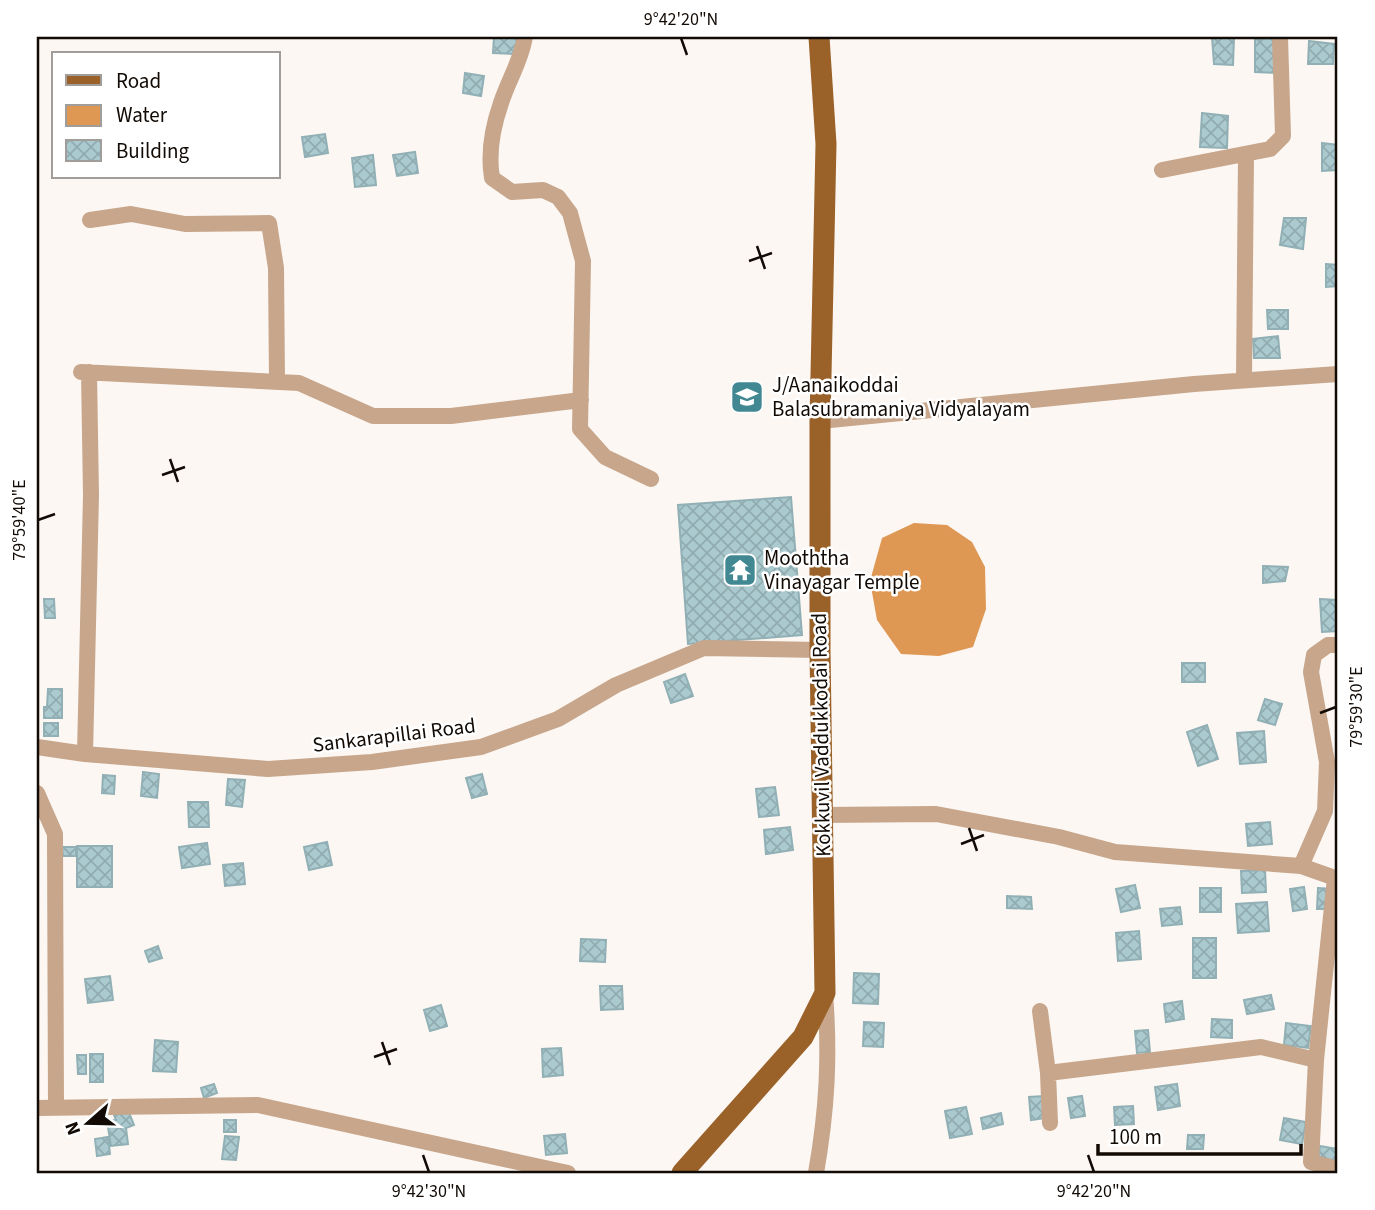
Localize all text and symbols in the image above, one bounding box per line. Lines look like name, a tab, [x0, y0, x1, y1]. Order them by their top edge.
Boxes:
text: 9°42'20"N	[644, 7, 718, 32]
legend	[52, 52, 280, 178]
text: Road	[116, 66, 161, 96]
text: Water	[116, 100, 168, 130]
text: Building	[116, 136, 190, 166]
place label: J/Aanaikoddai Balasubramaniya Vidyalayam	[772, 370, 1030, 424]
school or university icon: J/Aanaikoddai Balasubramaniya Vidyalayam	[728, 378, 766, 416]
text: 79°59'40"E	[7, 479, 32, 561]
place label: Mooththa Vinayagar Temple	[764, 543, 919, 597]
temple icon: Mooththa Vinayagar Temple	[721, 551, 759, 589]
street label: Kokkuvil Vaddukkodai Road	[804, 613, 838, 857]
text: 79°59'30"E	[1344, 666, 1369, 748]
street label: Sankarapillai Road	[311, 710, 477, 760]
north arrow	[52, 1088, 122, 1158]
scale bar	[1098, 1112, 1302, 1156]
text: N	[59, 1118, 88, 1139]
text: 100 m	[1109, 1122, 1162, 1152]
text: 9°42'30"N	[392, 1179, 466, 1204]
text: 9°42'20"N	[1057, 1179, 1131, 1204]

